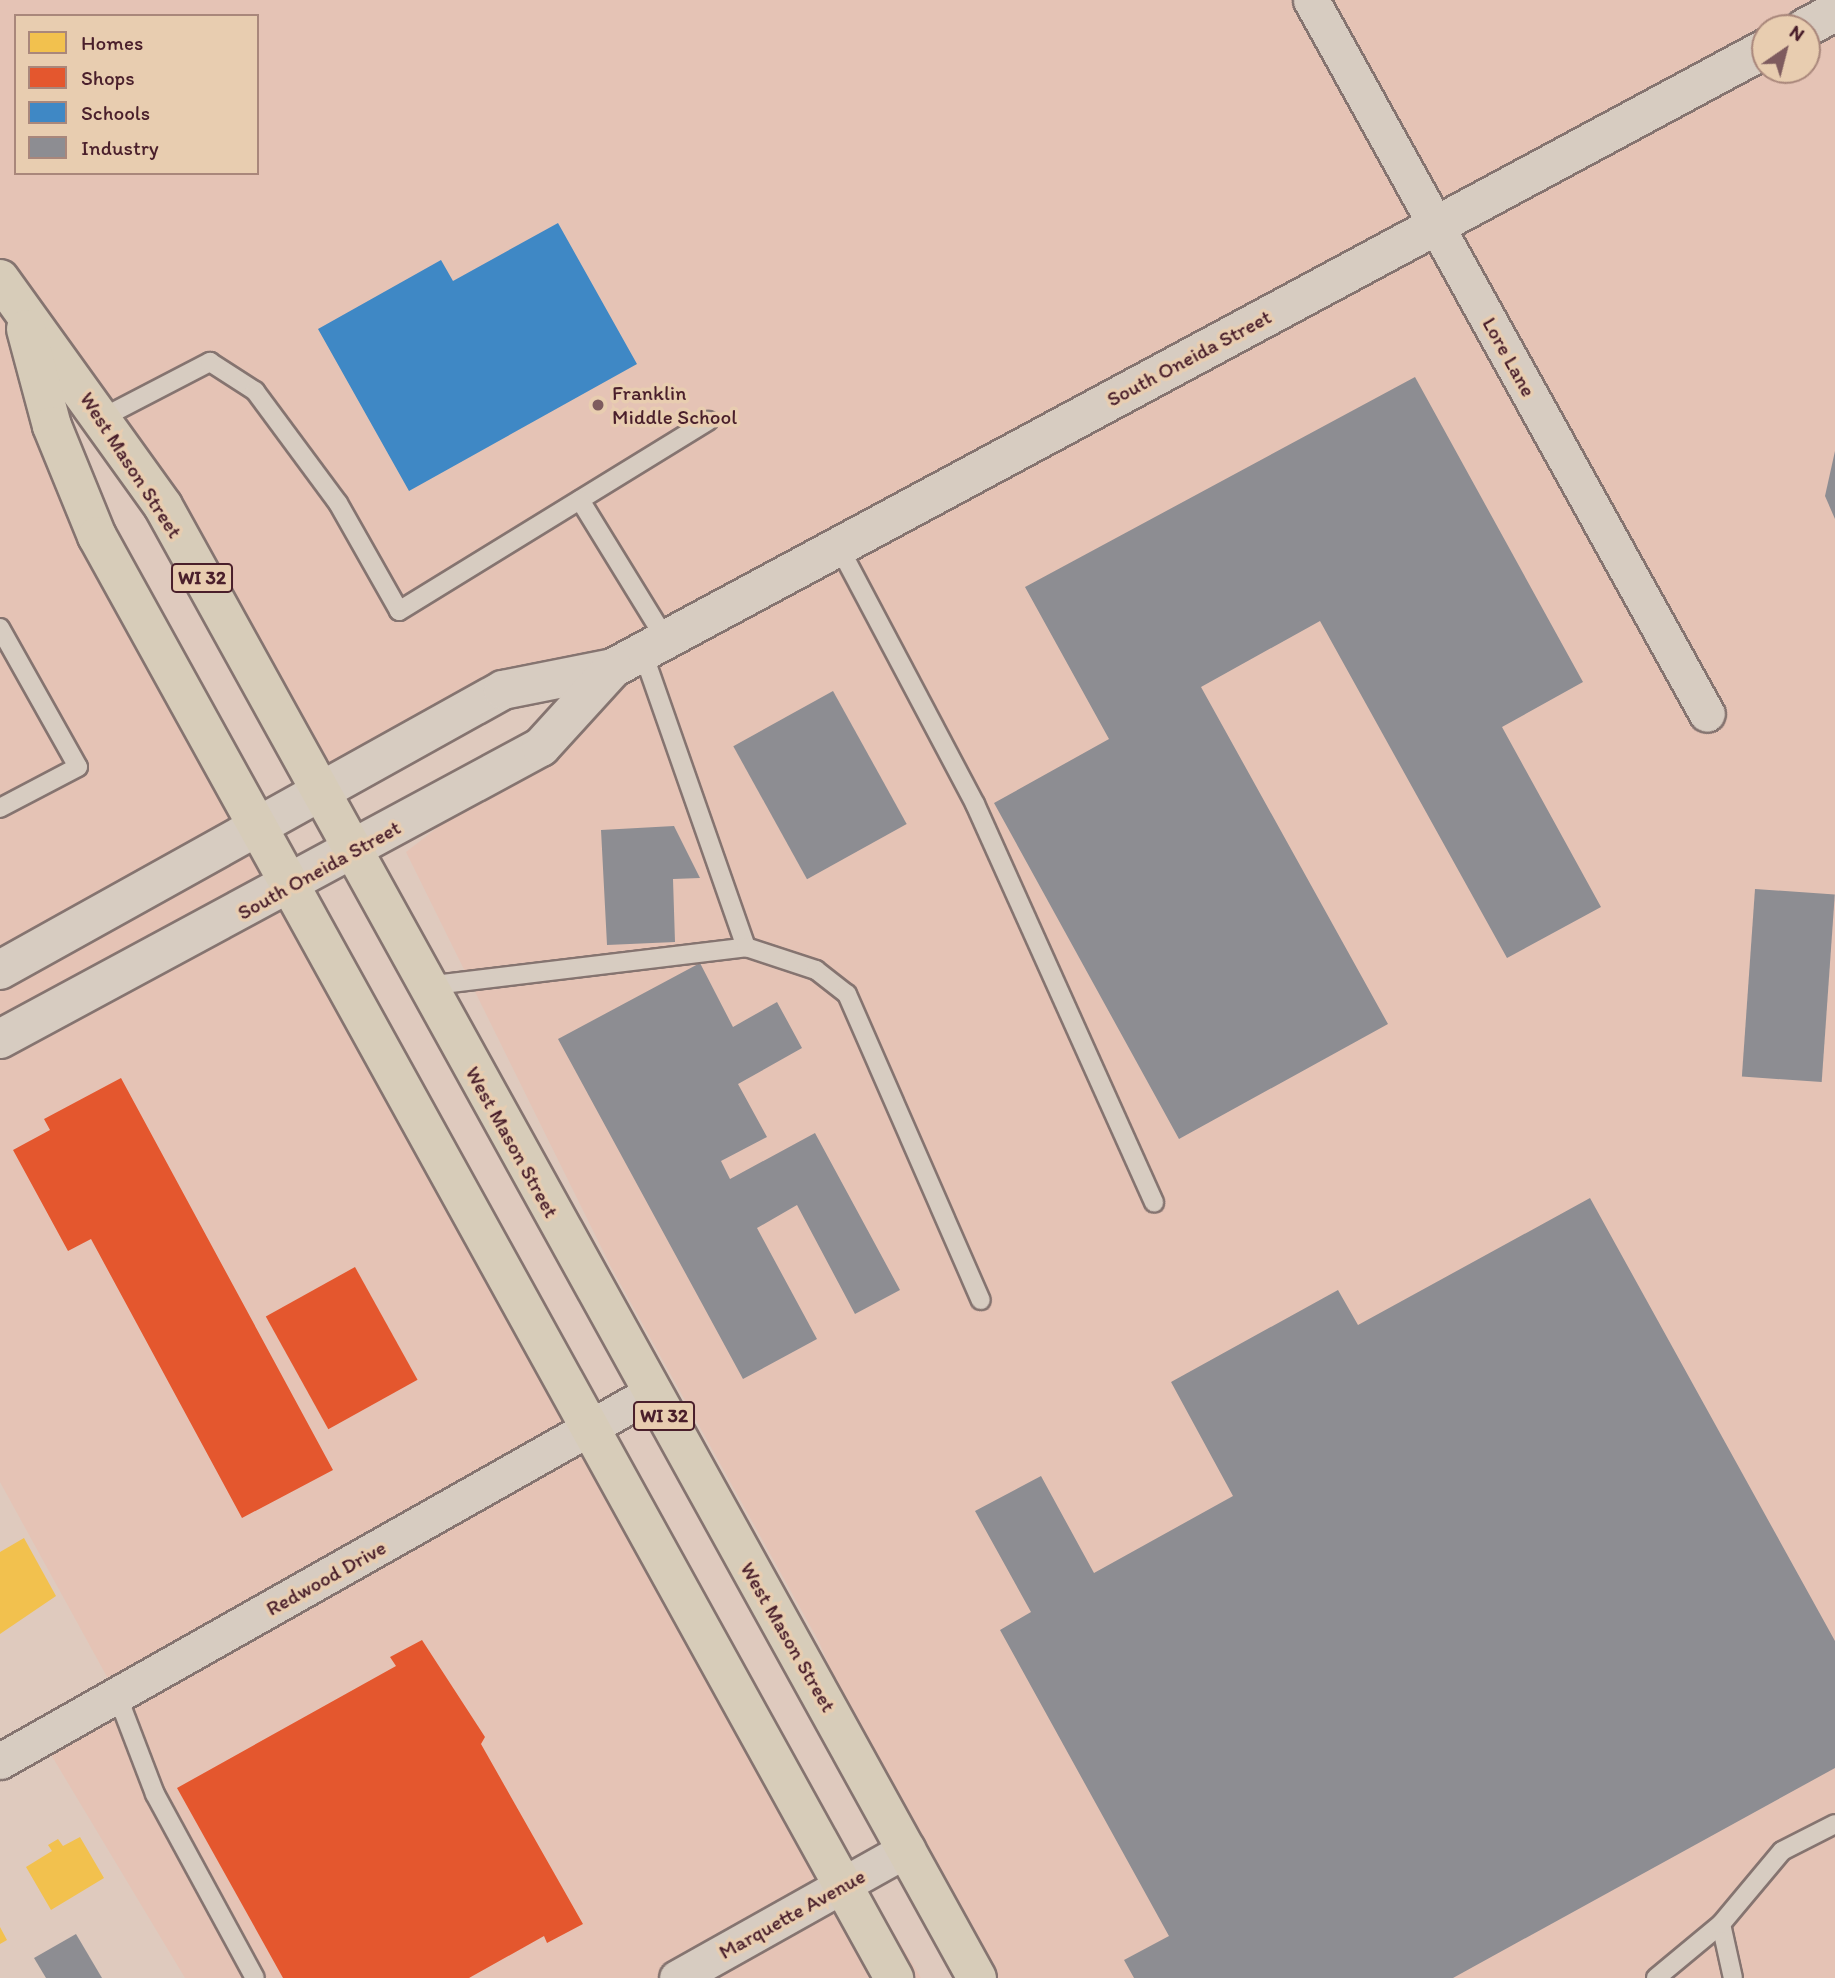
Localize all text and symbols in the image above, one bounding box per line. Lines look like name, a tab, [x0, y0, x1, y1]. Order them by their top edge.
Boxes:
legend	[14, 14, 259, 175]
north arrow	[1751, 14, 1821, 84]
text: N	[1785, 20, 1809, 46]
text: Homes	[81, 30, 143, 55]
text: Shops	[81, 65, 135, 90]
text: Schools	[81, 100, 150, 125]
text: Industry	[81, 135, 159, 160]
street label: South Oneida Street	[1103, 304, 1275, 412]
street label: Lore Lane	[1477, 313, 1541, 401]
place label: Franklin Middle School	[612, 380, 737, 430]
street label: West Mason Street	[75, 388, 187, 542]
marker: Franklin Middle School	[590, 397, 606, 413]
road number: WI 32	[170, 562, 234, 594]
street label: South Oneida Street	[233, 815, 405, 925]
street label: West Mason Street	[460, 1062, 564, 1222]
road number: WI 32	[632, 1400, 696, 1432]
street label: Redwood Drive	[262, 1535, 390, 1621]
street label: West Mason Street	[735, 1558, 841, 1716]
street label: Marquette Avenue	[714, 1863, 870, 1965]

